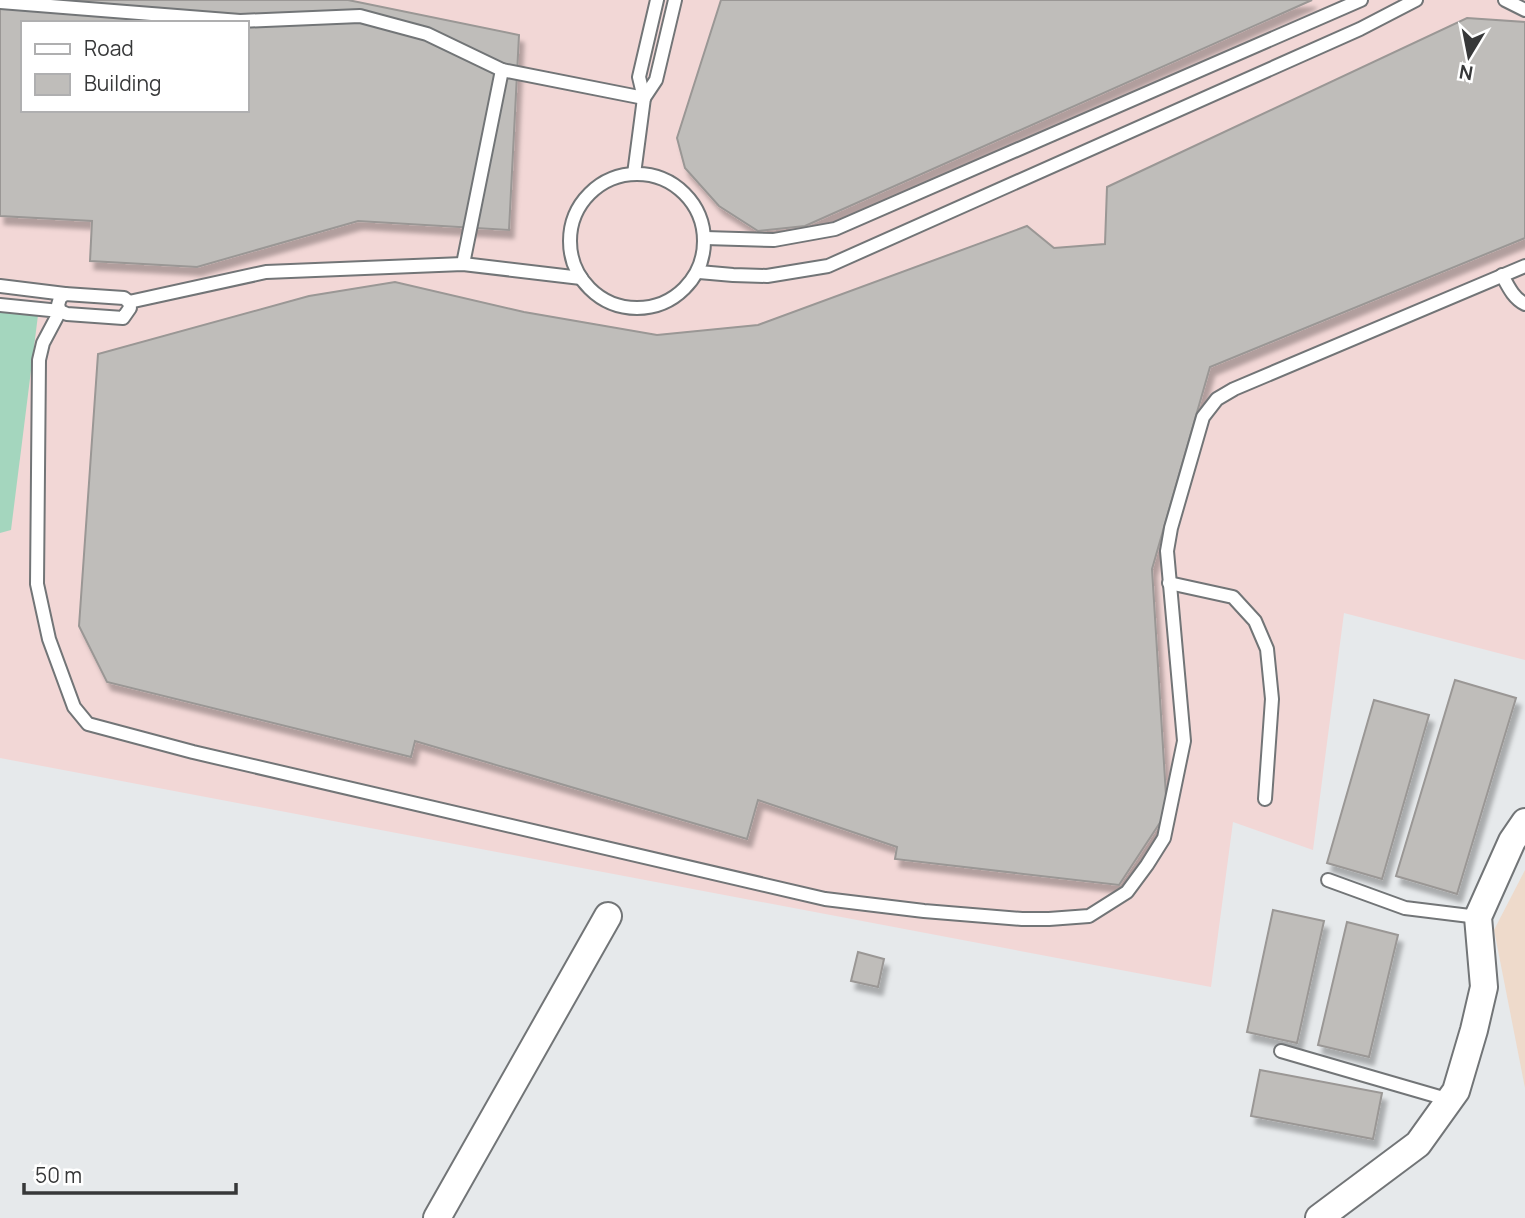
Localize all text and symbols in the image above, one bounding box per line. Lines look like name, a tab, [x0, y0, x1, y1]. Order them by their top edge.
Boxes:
legend	[21, 21, 248, 112]
north arrow	[1434, 21, 1504, 91]
text: Road	[84, 34, 134, 62]
text: N	[1457, 59, 1475, 87]
text: Building	[84, 69, 161, 97]
scale bar	[24, 1152, 236, 1196]
text: 50 m	[35, 1161, 82, 1189]

